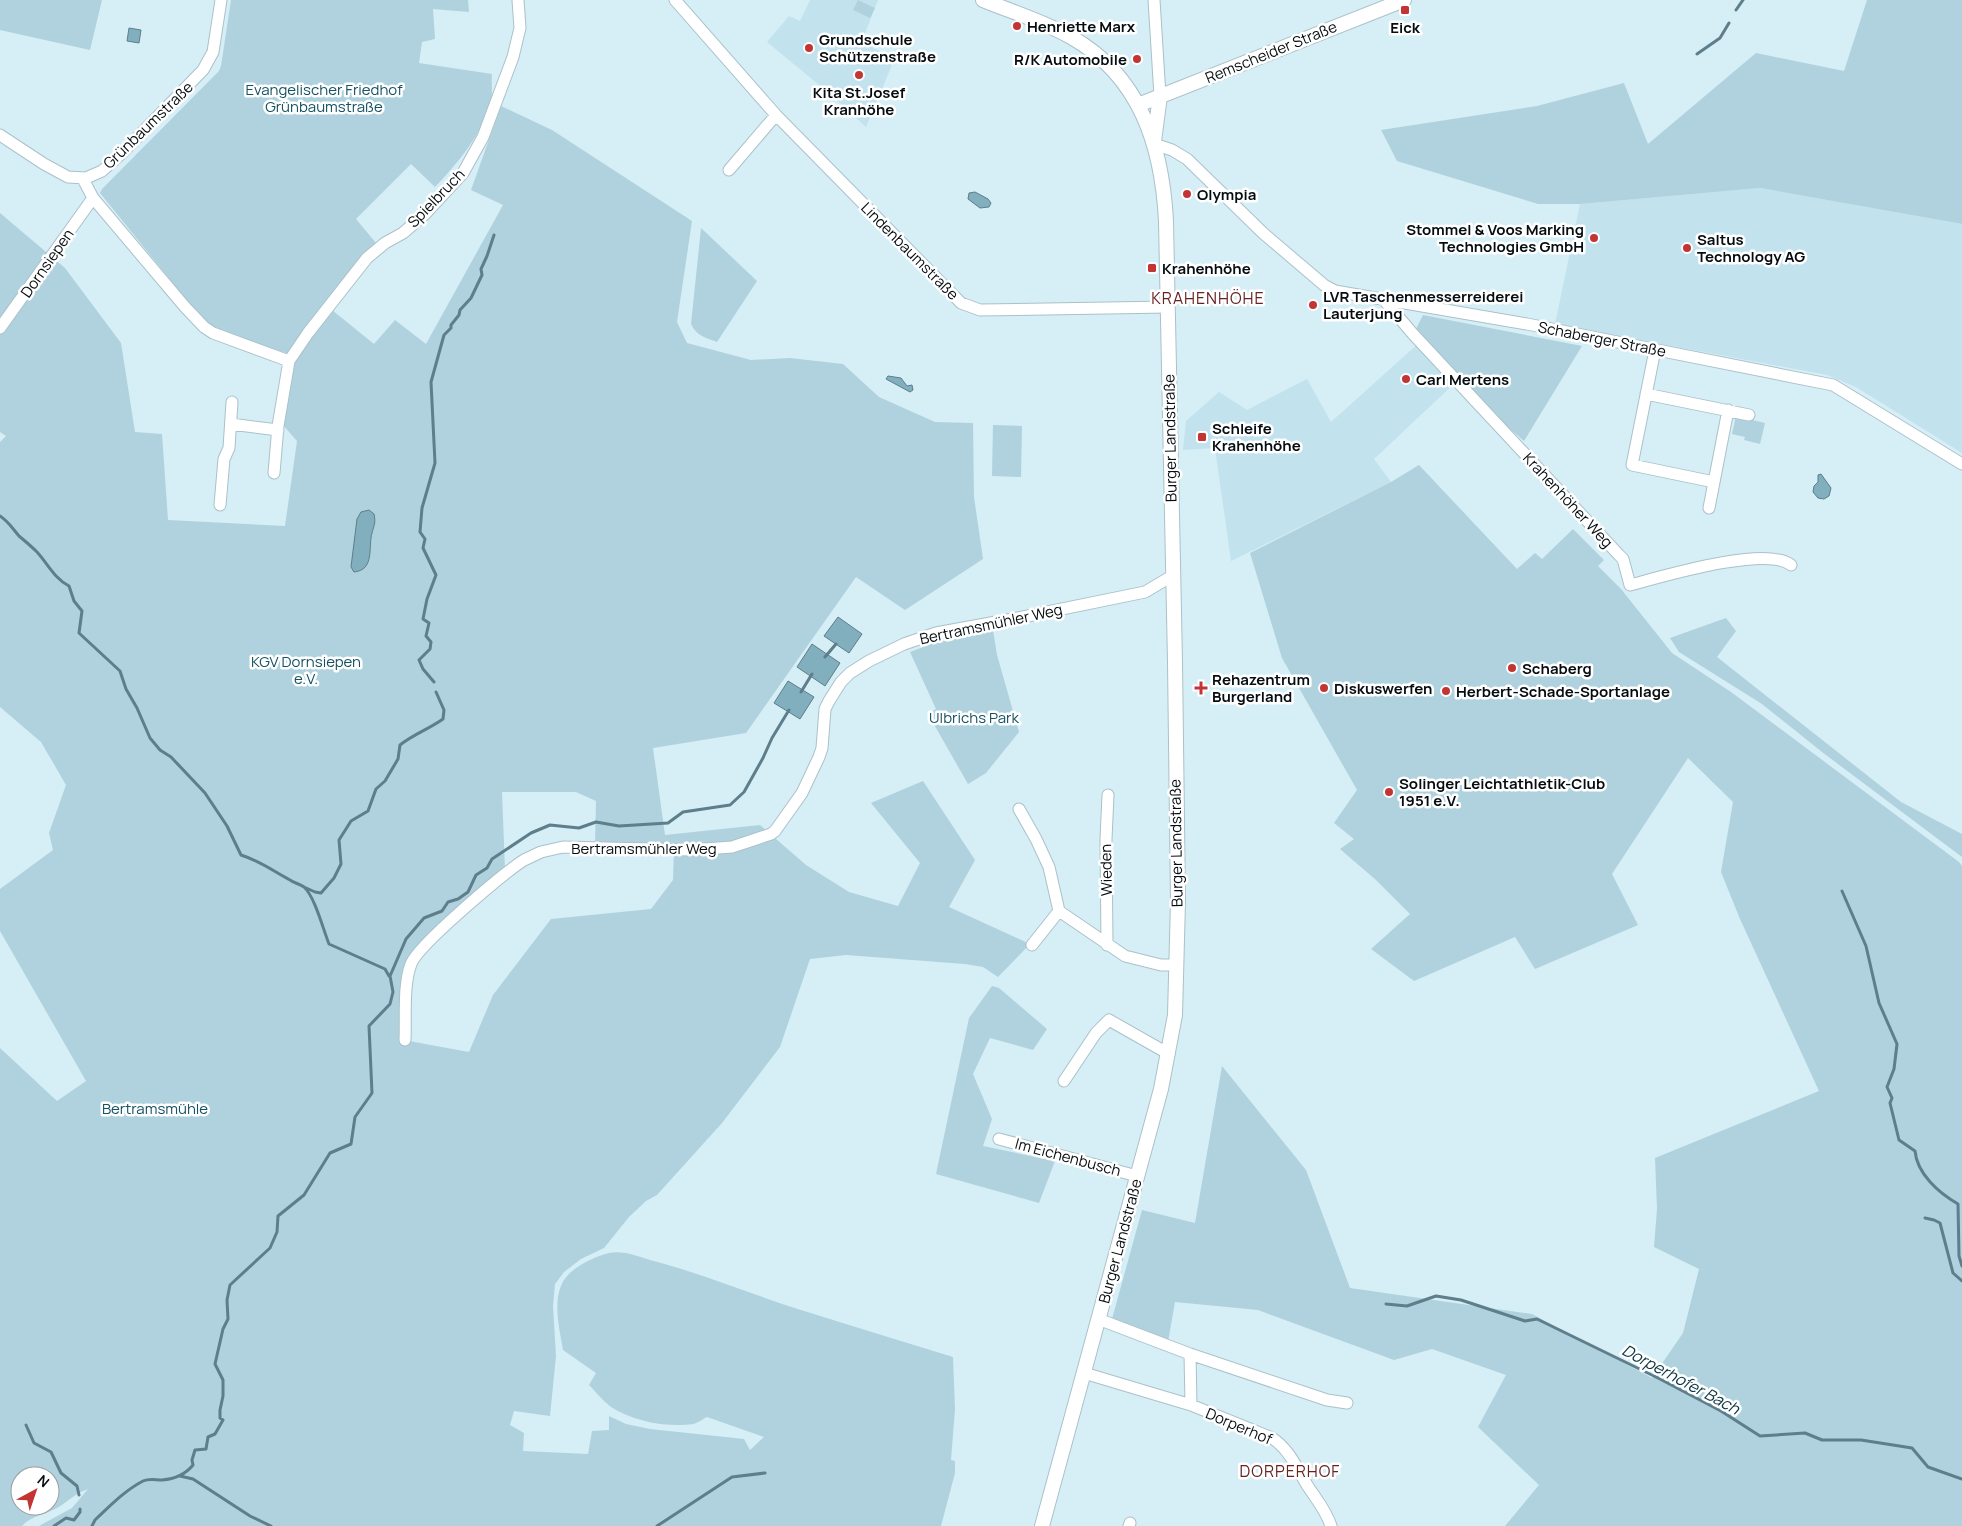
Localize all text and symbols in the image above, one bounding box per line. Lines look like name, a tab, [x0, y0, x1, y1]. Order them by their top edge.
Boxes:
marker: Eick	[1399, 4, 1411, 16]
place label: Henriette Marx	[1027, 16, 1136, 37]
street label: Remscheider Straße	[1202, 16, 1340, 88]
place label: Eick	[1390, 17, 1421, 38]
marker: Henriette Marx	[1011, 20, 1023, 32]
place label: Grundschule Schützenstraße	[819, 29, 936, 67]
marker: Grundschule Schützenstraße	[803, 42, 815, 54]
place label: R/K Automobile	[1014, 49, 1127, 70]
marker: R/K Automobile	[1131, 53, 1143, 65]
marker: Kita St.Josef Kranhöhe	[853, 69, 865, 81]
street label: Grünbaumstraße	[98, 76, 198, 173]
park label: Evangelischer Friedhof Grünbaumstraße	[245, 79, 403, 117]
place label: Kita St.Josef Kranhöhe	[813, 82, 906, 120]
street label: Spielbruch	[403, 164, 469, 232]
place label: Olympia	[1197, 184, 1256, 205]
marker: Olympia	[1181, 188, 1193, 200]
street label: Lindenbaumstraße	[857, 198, 964, 305]
place label: Stommel & Voos Marking Technologies GmbH	[1406, 219, 1584, 257]
street label: Dornsiepen	[16, 224, 78, 302]
place label: Saltus Technology AG	[1697, 229, 1805, 267]
marker: Stommel & Voos Marking Technologies GmbH	[1588, 232, 1600, 244]
marker: Saltus Technology AG	[1681, 242, 1693, 254]
place label: Krahenhöhe	[1162, 258, 1251, 279]
marker: Krahenhöhe	[1146, 262, 1158, 274]
place label: LVR Taschenmesserreiderei Lauterjung	[1323, 286, 1523, 324]
district label: KRAHENHÖHE	[1151, 287, 1265, 309]
marker: LVR Taschenmesserreiderei Lauterjung	[1307, 299, 1319, 311]
street label: Schaberger Straße	[1536, 316, 1668, 362]
place label: Carl Mertens	[1416, 369, 1509, 390]
marker: Carl Mertens	[1400, 373, 1412, 385]
street label: Burger Landstraße	[1158, 374, 1182, 502]
place label: Schleife Krahenhöhe	[1212, 418, 1301, 456]
marker: Schleife Krahenhöhe	[1196, 431, 1208, 443]
street label: Krahenhöher Weg	[1518, 448, 1618, 552]
street label: Bertramsmühler Weg	[918, 599, 1064, 649]
park label: KGV Dornsiepen e.V.	[251, 651, 361, 689]
place label: Schaberg	[1522, 658, 1592, 679]
marker: Schaberg	[1506, 662, 1518, 674]
place label: Rehazentrum Burgerland	[1212, 669, 1310, 707]
place label: Diskuswerfen	[1334, 678, 1432, 699]
marker: Rehazentrum Burgerland	[1194, 681, 1208, 695]
place label: Herbert-Schade-Sportanlage	[1456, 681, 1670, 702]
marker: Diskuswerfen	[1318, 682, 1330, 694]
marker: Herbert-Schade-Sportanlage	[1440, 685, 1452, 697]
park label: Ulbrichs Park	[929, 707, 1019, 728]
place label: Solinger Leichtathletik-Club 1951 e.V.	[1399, 773, 1605, 811]
street label: Burger Landstraße	[1164, 779, 1188, 907]
marker: Solinger Leichtathletik-Club 1951 e.V.	[1383, 786, 1395, 798]
street label: Bertramsmühler Weg	[571, 838, 717, 859]
street label: Wieden	[1095, 844, 1117, 896]
park label: Bertramsmühle	[102, 1098, 208, 1119]
street label: Im Eichenbusch	[1013, 1133, 1123, 1181]
street label: Burger Landstraße	[1093, 1176, 1147, 1306]
water label: Dorperhofer Bach	[1618, 1339, 1744, 1420]
street label: Dorperhof	[1202, 1403, 1276, 1450]
district label: DORPERHOF	[1240, 1460, 1340, 1482]
north arrow	[10, 1466, 60, 1516]
text: N	[34, 1470, 54, 1491]

